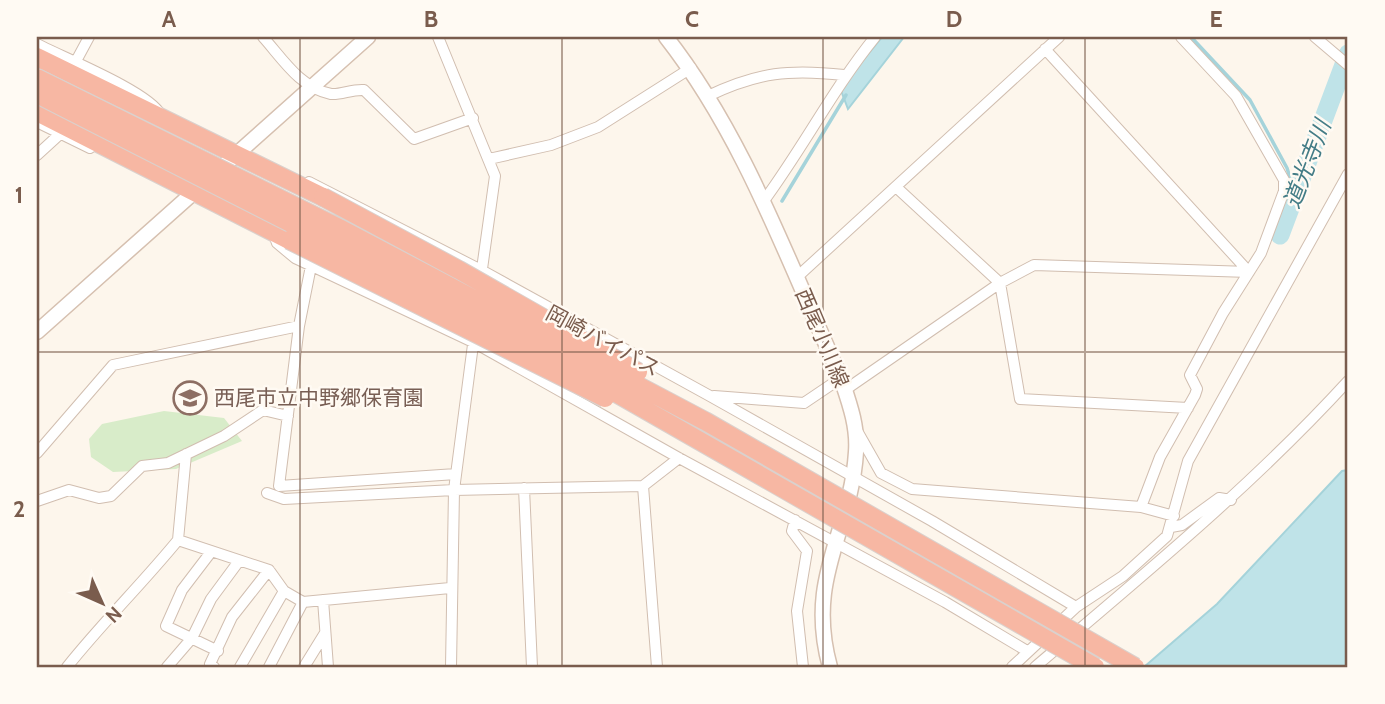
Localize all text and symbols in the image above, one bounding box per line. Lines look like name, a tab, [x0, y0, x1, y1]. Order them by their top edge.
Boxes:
text: A	[162, 5, 177, 33]
text: B	[424, 5, 438, 33]
text: C	[685, 5, 699, 33]
text: D	[946, 5, 962, 33]
text: E	[1209, 5, 1223, 33]
water label: 道光寺川	[1277, 113, 1338, 212]
text: 1	[15, 181, 23, 209]
street label: 西尾小川線	[790, 285, 854, 391]
street label: 岡崎バイパス	[542, 300, 665, 381]
school or university icon: 西尾市立中野郷保育園	[171, 379, 209, 417]
place label: 西尾市立中野郷保育園	[214, 385, 424, 410]
text: 2	[13, 495, 25, 523]
north arrow	[66, 568, 136, 638]
text: N	[101, 602, 127, 628]

